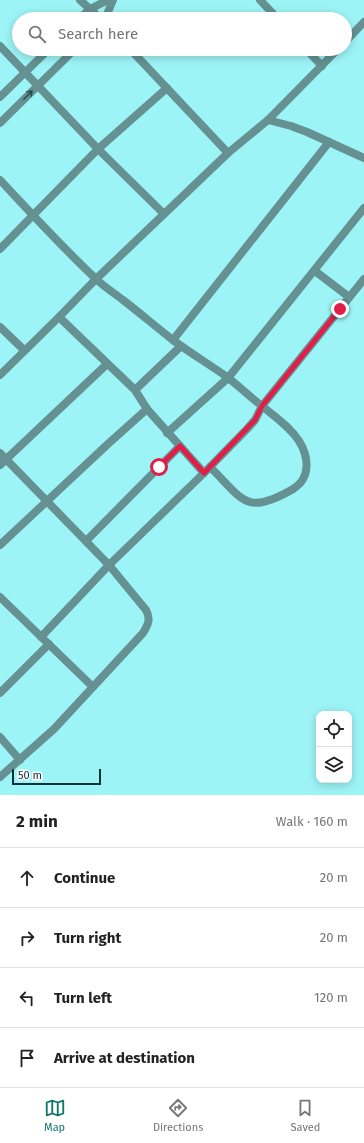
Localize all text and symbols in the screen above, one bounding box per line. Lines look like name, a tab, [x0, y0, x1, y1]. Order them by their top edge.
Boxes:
search box	[12, 12, 352, 56]
icon: search	[26, 23, 48, 45]
text: Search here	[58, 25, 138, 43]
one-way arrow	[23, 91, 33, 100]
route end	[331, 300, 349, 318]
route start	[150, 458, 168, 476]
map controls	[316, 711, 352, 783]
button: locate	[316, 711, 352, 747]
button: layers	[316, 747, 352, 783]
scale bar	[12, 767, 101, 786]
text: 50 m	[18, 769, 42, 782]
text: 2 min	[16, 811, 58, 832]
text: Walk · 160 m	[276, 814, 348, 829]
icon: ahead	[16, 867, 38, 889]
text: Continue	[54, 869, 115, 887]
text: 20 m	[320, 870, 348, 885]
icon: right	[16, 927, 38, 949]
text: Turn right	[54, 929, 121, 947]
text: 20 m	[320, 930, 348, 945]
icon: left	[16, 987, 38, 1009]
text: Turn left	[54, 989, 112, 1007]
text: 120 m	[314, 990, 348, 1005]
icon: arrive	[16, 1047, 38, 1069]
text: Arrive at destination	[54, 1049, 195, 1067]
tab: Map	[44, 1097, 66, 1134]
tab: Directions	[153, 1097, 203, 1134]
tab: Saved	[291, 1097, 320, 1134]

